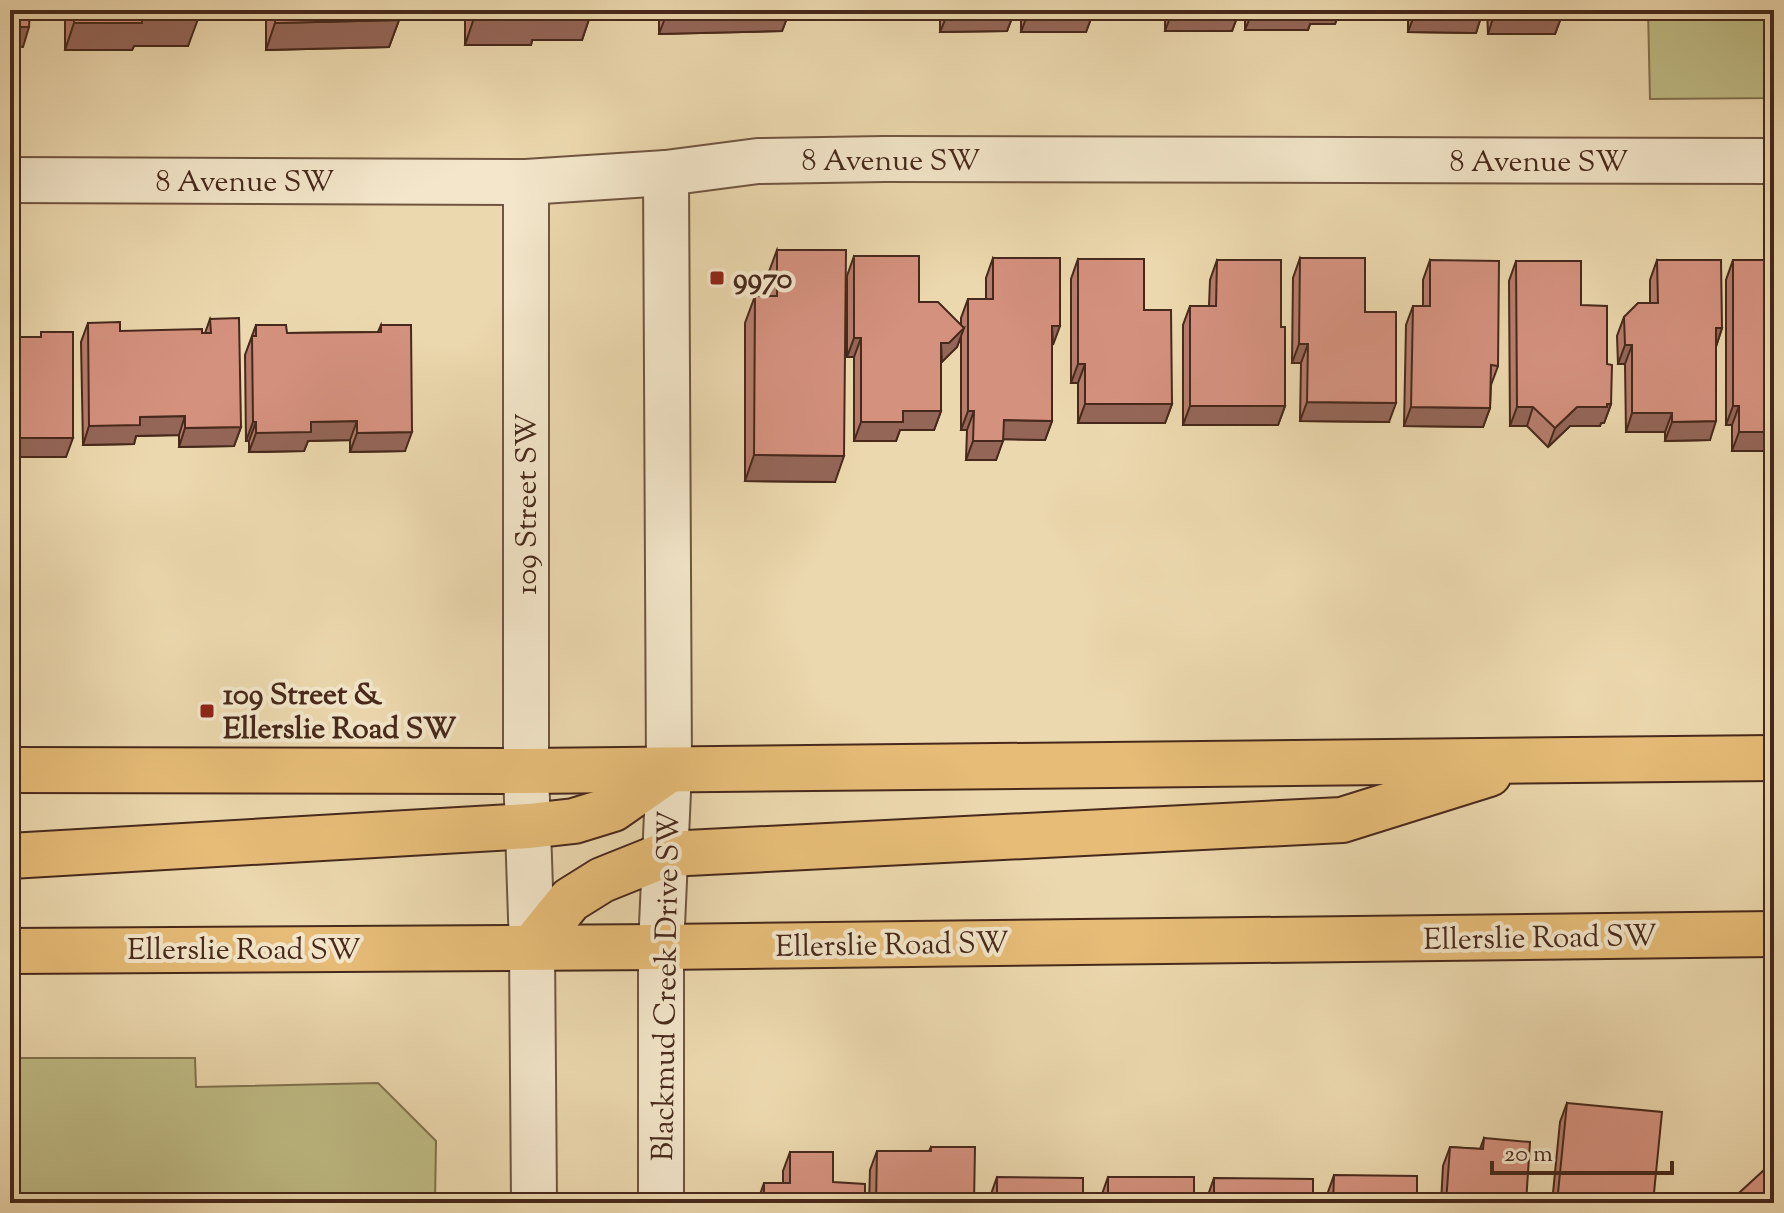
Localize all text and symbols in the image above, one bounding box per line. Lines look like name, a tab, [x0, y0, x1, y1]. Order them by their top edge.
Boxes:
street label: 8 Avenue SW	[802, 141, 980, 184]
street label: 8 Avenue SW	[1450, 142, 1628, 185]
street label: 8 Avenue SW	[156, 162, 334, 205]
place label: 9970	[733, 259, 793, 302]
marker: 9970	[708, 269, 726, 287]
street label: 109 Street SW	[507, 413, 550, 595]
place label: 109 Street & Ellerslie Road SW	[223, 675, 457, 752]
marker: 109 Street & Ellerslie Road SW	[198, 702, 216, 720]
street label: Blackmud Creek Drive SW	[643, 811, 692, 1162]
street label: Ellerslie Road SW	[1423, 916, 1657, 963]
street label: Ellerslie Road SW	[775, 923, 1009, 970]
street label: Ellerslie Road SW	[127, 930, 361, 973]
scale bar	[1492, 1125, 1672, 1175]
text: 20 m	[1504, 1138, 1553, 1172]

